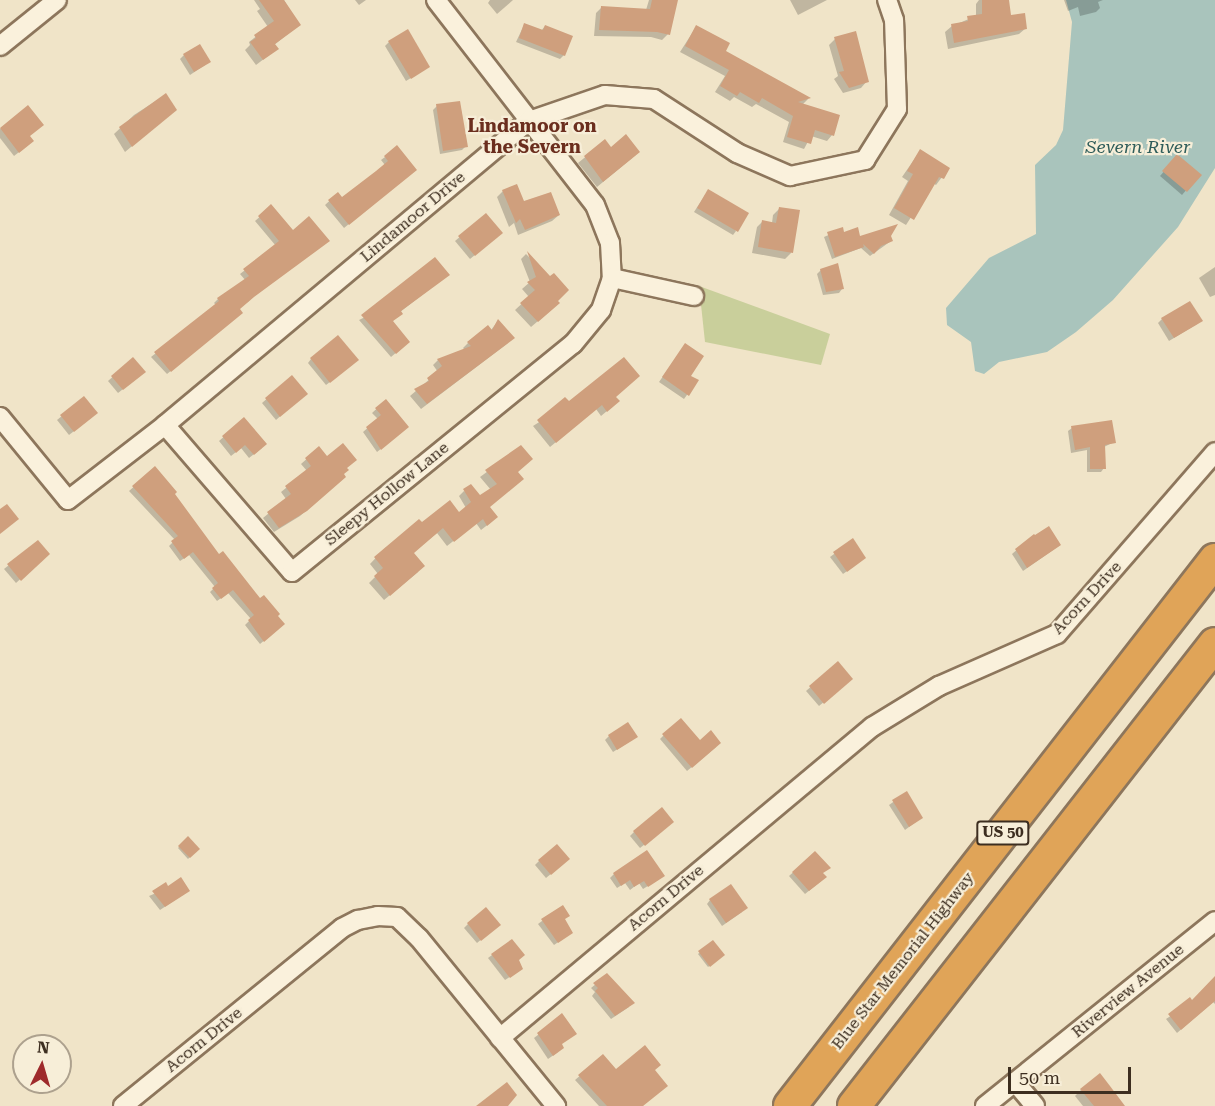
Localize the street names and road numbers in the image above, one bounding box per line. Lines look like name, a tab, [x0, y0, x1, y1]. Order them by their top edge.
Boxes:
street label: Lindamoor Drive	[357, 168, 469, 266]
street label: Sleepy Hollow Lane	[321, 438, 453, 550]
street label: Acorn Drive	[1048, 558, 1126, 638]
road number: US 50	[976, 821, 1030, 845]
street label: Acorn Drive	[624, 861, 708, 935]
street label: Blue Star Memorial Highway	[828, 869, 978, 1053]
street label: Riverview Avenue	[1068, 940, 1188, 1042]
street label: Acorn Drive	[162, 1003, 246, 1077]

